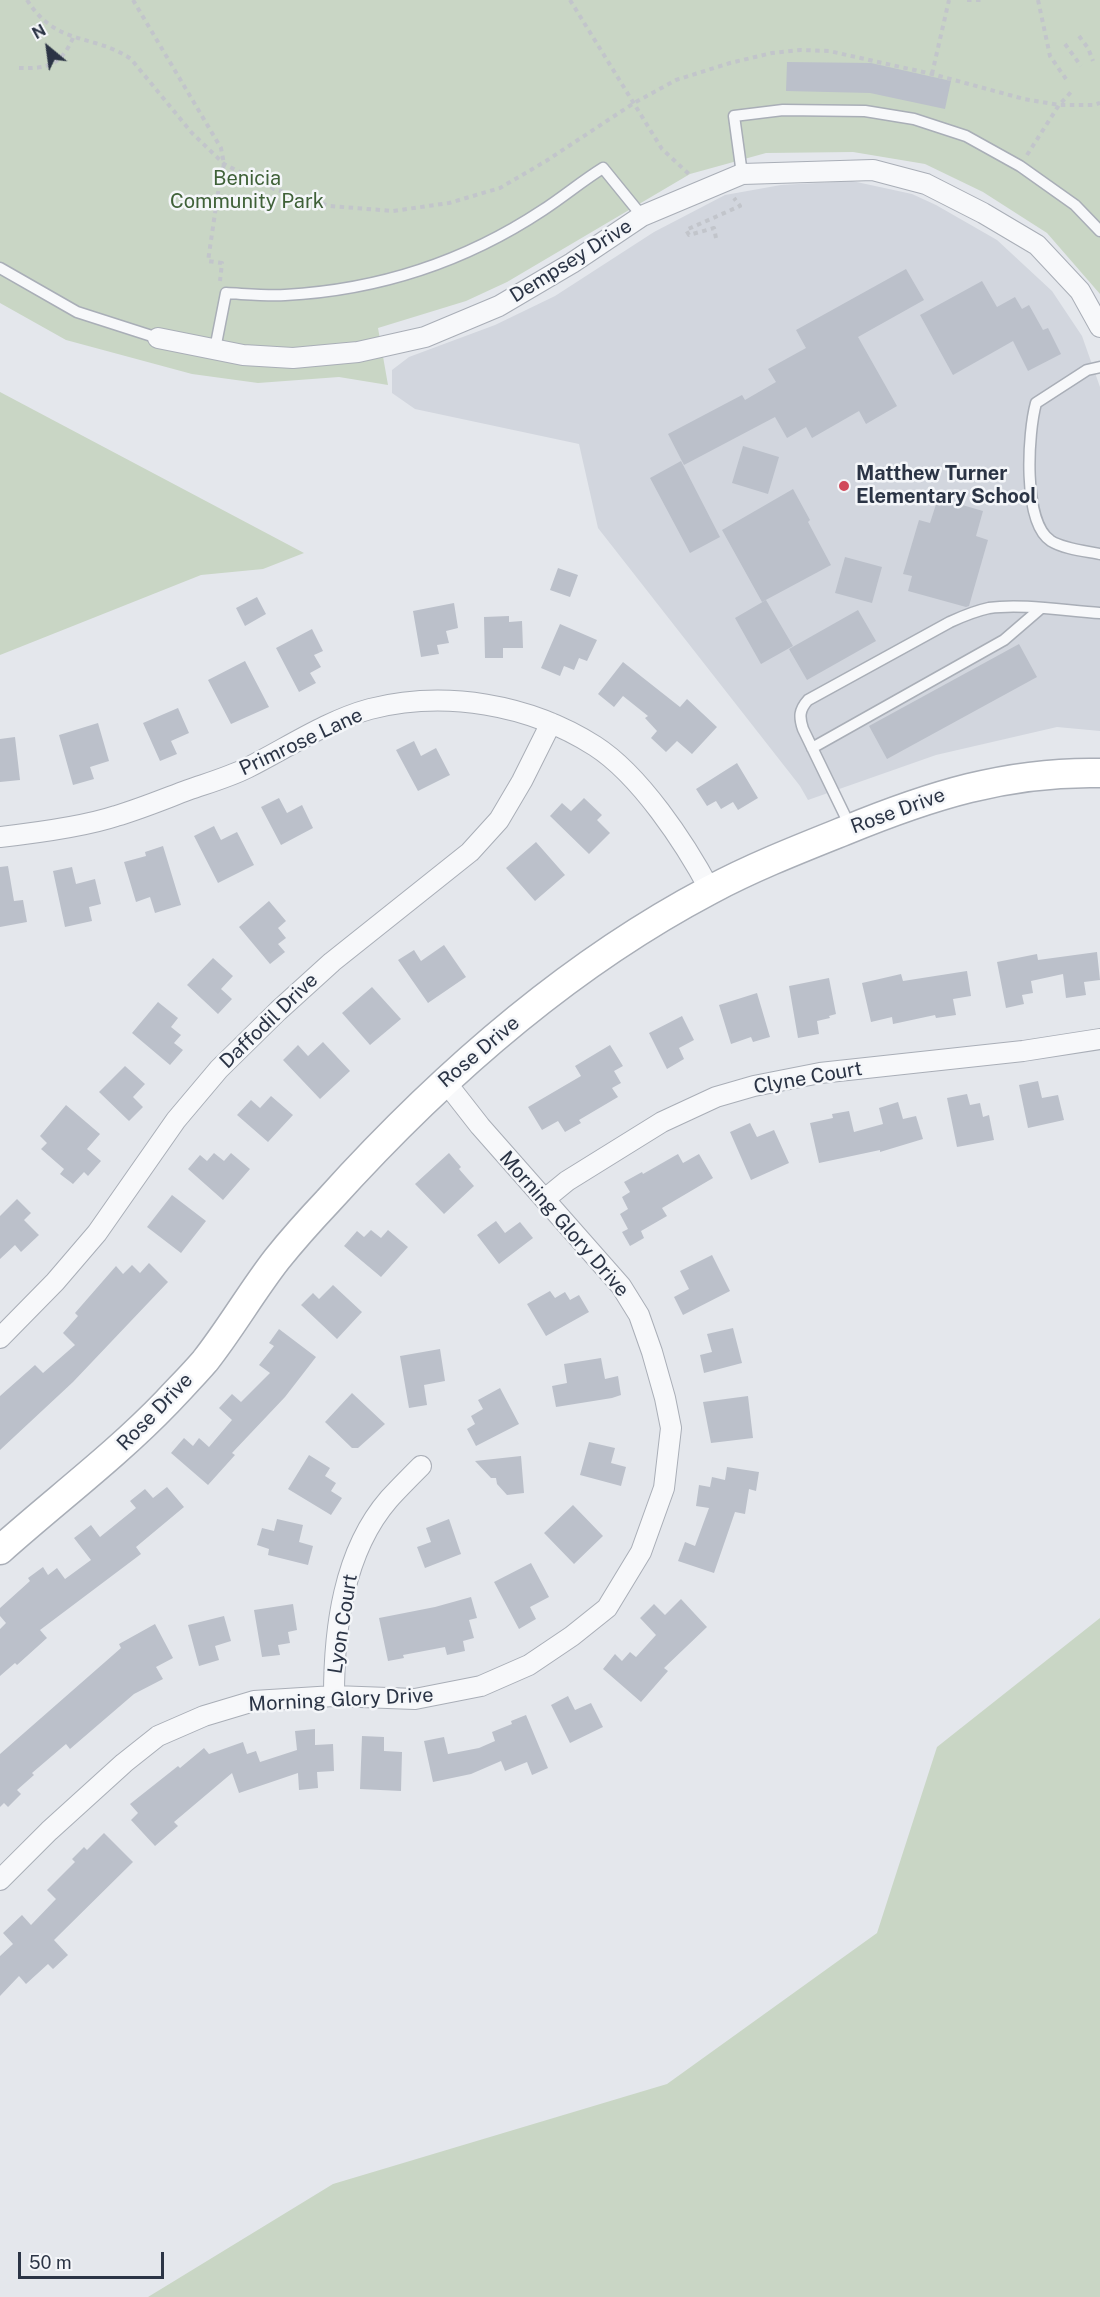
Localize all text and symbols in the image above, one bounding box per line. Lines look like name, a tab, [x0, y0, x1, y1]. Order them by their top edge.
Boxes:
north arrow	[18, 18, 78, 78]
text: N	[29, 20, 49, 43]
park label: Benicia Community Park	[170, 167, 324, 214]
street label: Dempsey Drive	[506, 214, 636, 308]
place label: Matthew Turner Elementary School	[856, 462, 1037, 509]
marker: Matthew Turner Elementary School	[837, 479, 851, 493]
street label: Primrose Lane	[236, 703, 366, 781]
street label: Rose Drive	[848, 783, 948, 839]
street label: Daffodil Drive	[215, 968, 323, 1074]
street label: Rose Drive	[434, 1011, 524, 1093]
street label: Clyne Court	[752, 1057, 864, 1099]
street label: Morning Glory Drive	[494, 1146, 634, 1302]
street label: Rose Drive	[112, 1368, 198, 1456]
street label: Lyon Court	[323, 1572, 363, 1676]
street label: Morning Glory Drive	[248, 1683, 434, 1717]
scale bar	[21, 2240, 166, 2278]
text: 50 m	[29, 2252, 72, 2273]

